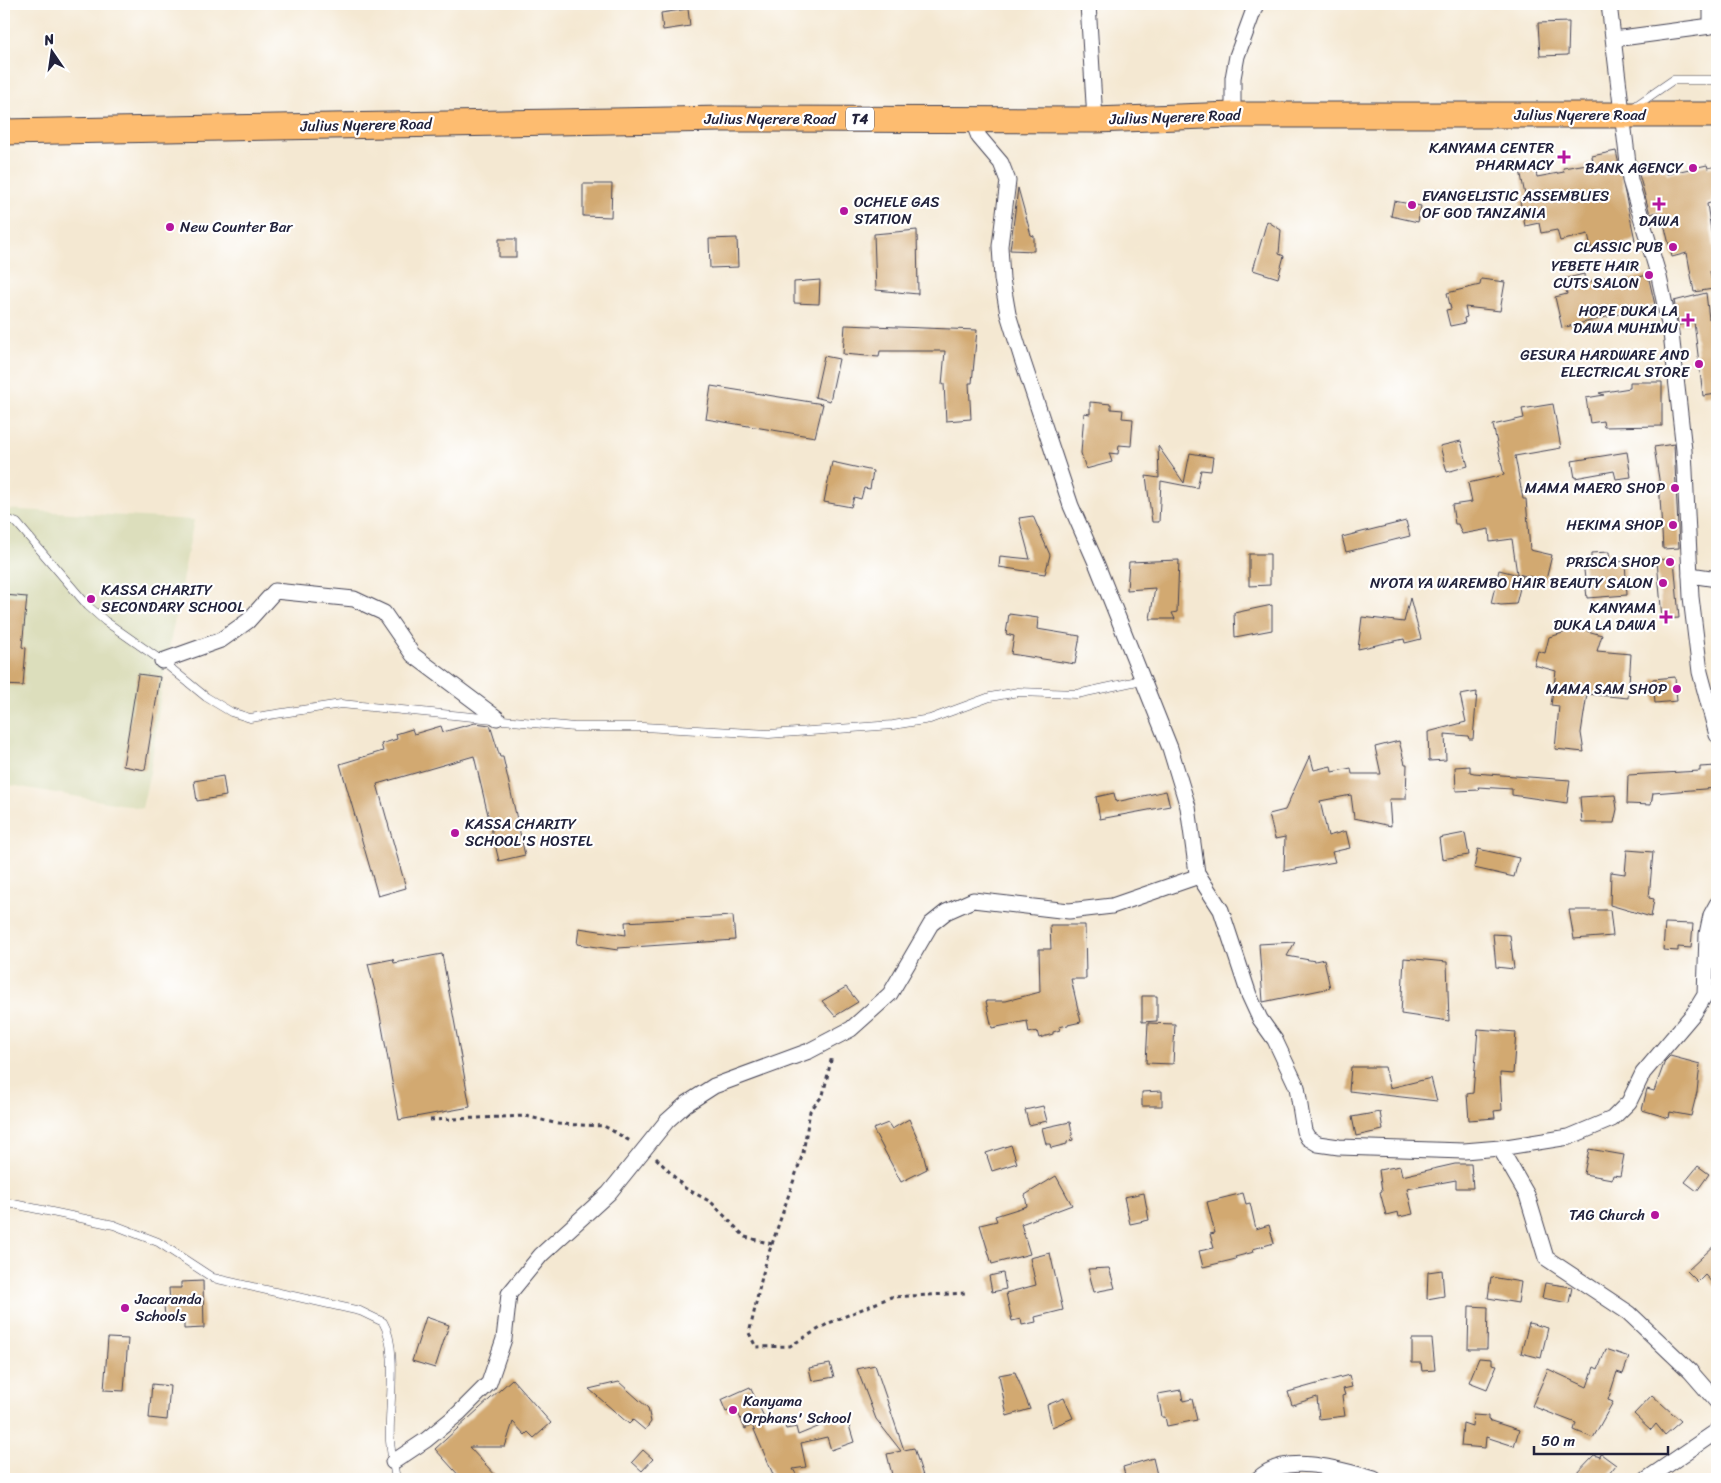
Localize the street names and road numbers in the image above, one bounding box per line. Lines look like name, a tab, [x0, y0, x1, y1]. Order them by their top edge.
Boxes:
street label: Julius Nyerere Road	[1108, 102, 1242, 132]
street label: Julius Nyerere Road	[1513, 102, 1647, 128]
street label: Julius Nyerere Road	[703, 106, 837, 132]
road number: T4	[846, 108, 874, 130]
street label: Julius Nyerere Road	[299, 111, 433, 139]

